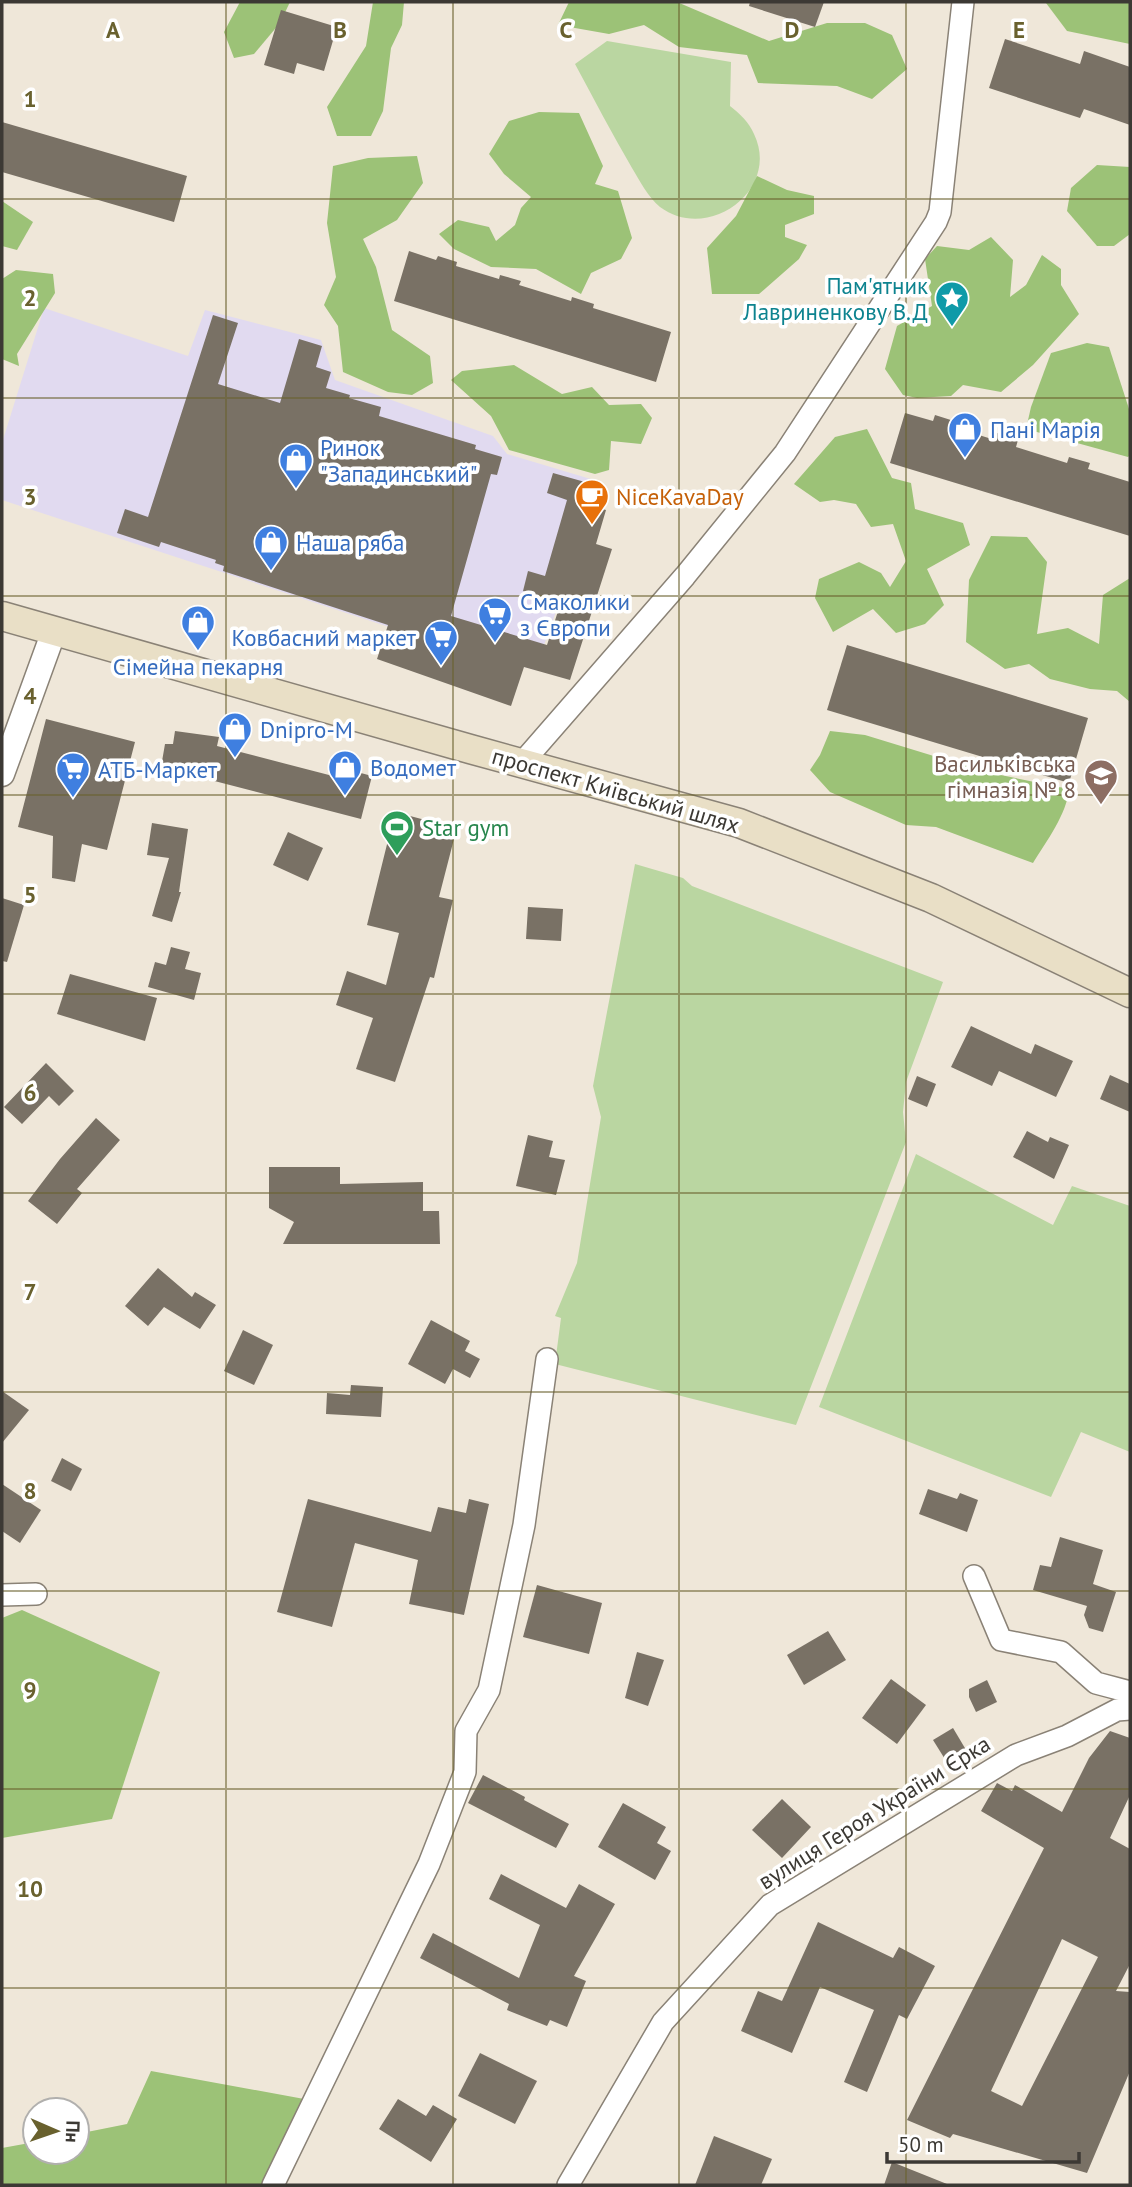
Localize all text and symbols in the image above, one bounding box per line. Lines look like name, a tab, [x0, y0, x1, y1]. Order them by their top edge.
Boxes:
text: A	[106, 15, 120, 44]
text: B	[333, 15, 347, 44]
text: C	[560, 15, 573, 44]
text: D	[785, 15, 799, 44]
text: E	[1013, 15, 1025, 44]
text: 1	[23, 84, 37, 113]
place label: Пам'ятник Лавриненкову В.Д	[742, 271, 928, 326]
place icon: Пам'ятник Лавриненкову В.Д	[933, 279, 971, 328]
text: 2	[23, 283, 37, 312]
shop icon: Панi Марiя	[946, 410, 984, 459]
place label: Панi Марiя	[990, 415, 1100, 444]
place label: Ринок "Западинський"	[320, 433, 478, 488]
shop icon: Ринок "Западинський"	[277, 441, 315, 490]
cafe icon: NiceKavaDay	[573, 477, 611, 526]
text: 3	[23, 482, 37, 511]
place label: NiceKavaDay	[616, 482, 744, 511]
shop icon: Наша ряба	[252, 523, 290, 572]
place label: Наша ряба	[296, 528, 404, 557]
place label: Смаколики з Європи	[520, 587, 630, 642]
supermarket icon: Смаколики з Європи	[476, 595, 514, 644]
shop icon: Сімейна пекарня	[179, 603, 217, 652]
supermarket icon: Ковбасний маркет	[422, 618, 460, 667]
place label: Ковбасний маркет	[232, 623, 417, 652]
place label: Сімейна пекарня	[113, 652, 283, 681]
text: 4	[23, 681, 37, 710]
shop icon: Dnipro-M	[216, 710, 254, 759]
place label: Dnipro-M	[260, 715, 353, 744]
street label: проспект Київський шлях	[489, 741, 743, 839]
shop icon: Водомет	[326, 748, 364, 797]
place label: Васильківська гімназія № 8	[934, 749, 1076, 804]
supermarket icon: АТБ-Маркет	[54, 750, 92, 799]
place label: Водомет	[370, 753, 457, 782]
place label: АТБ-Маркет	[98, 755, 218, 784]
school or university icon: Васильківська гімназія № 8	[1082, 757, 1120, 806]
sports icon: Star gym	[378, 808, 416, 857]
place label: Star gym	[422, 813, 509, 842]
text: 5	[23, 880, 37, 909]
text: 6	[23, 1078, 37, 1107]
text: 7	[23, 1277, 37, 1306]
text: 8	[23, 1476, 37, 1505]
text: 9	[23, 1675, 37, 1704]
street label: вулиця Героя України Єрка	[753, 1729, 995, 1895]
text: 10	[17, 1874, 43, 1903]
north arrow	[21, 2096, 91, 2166]
text: Пн	[61, 2120, 85, 2143]
scale bar	[887, 2120, 1080, 2164]
text: 50 m	[898, 2131, 944, 2158]

